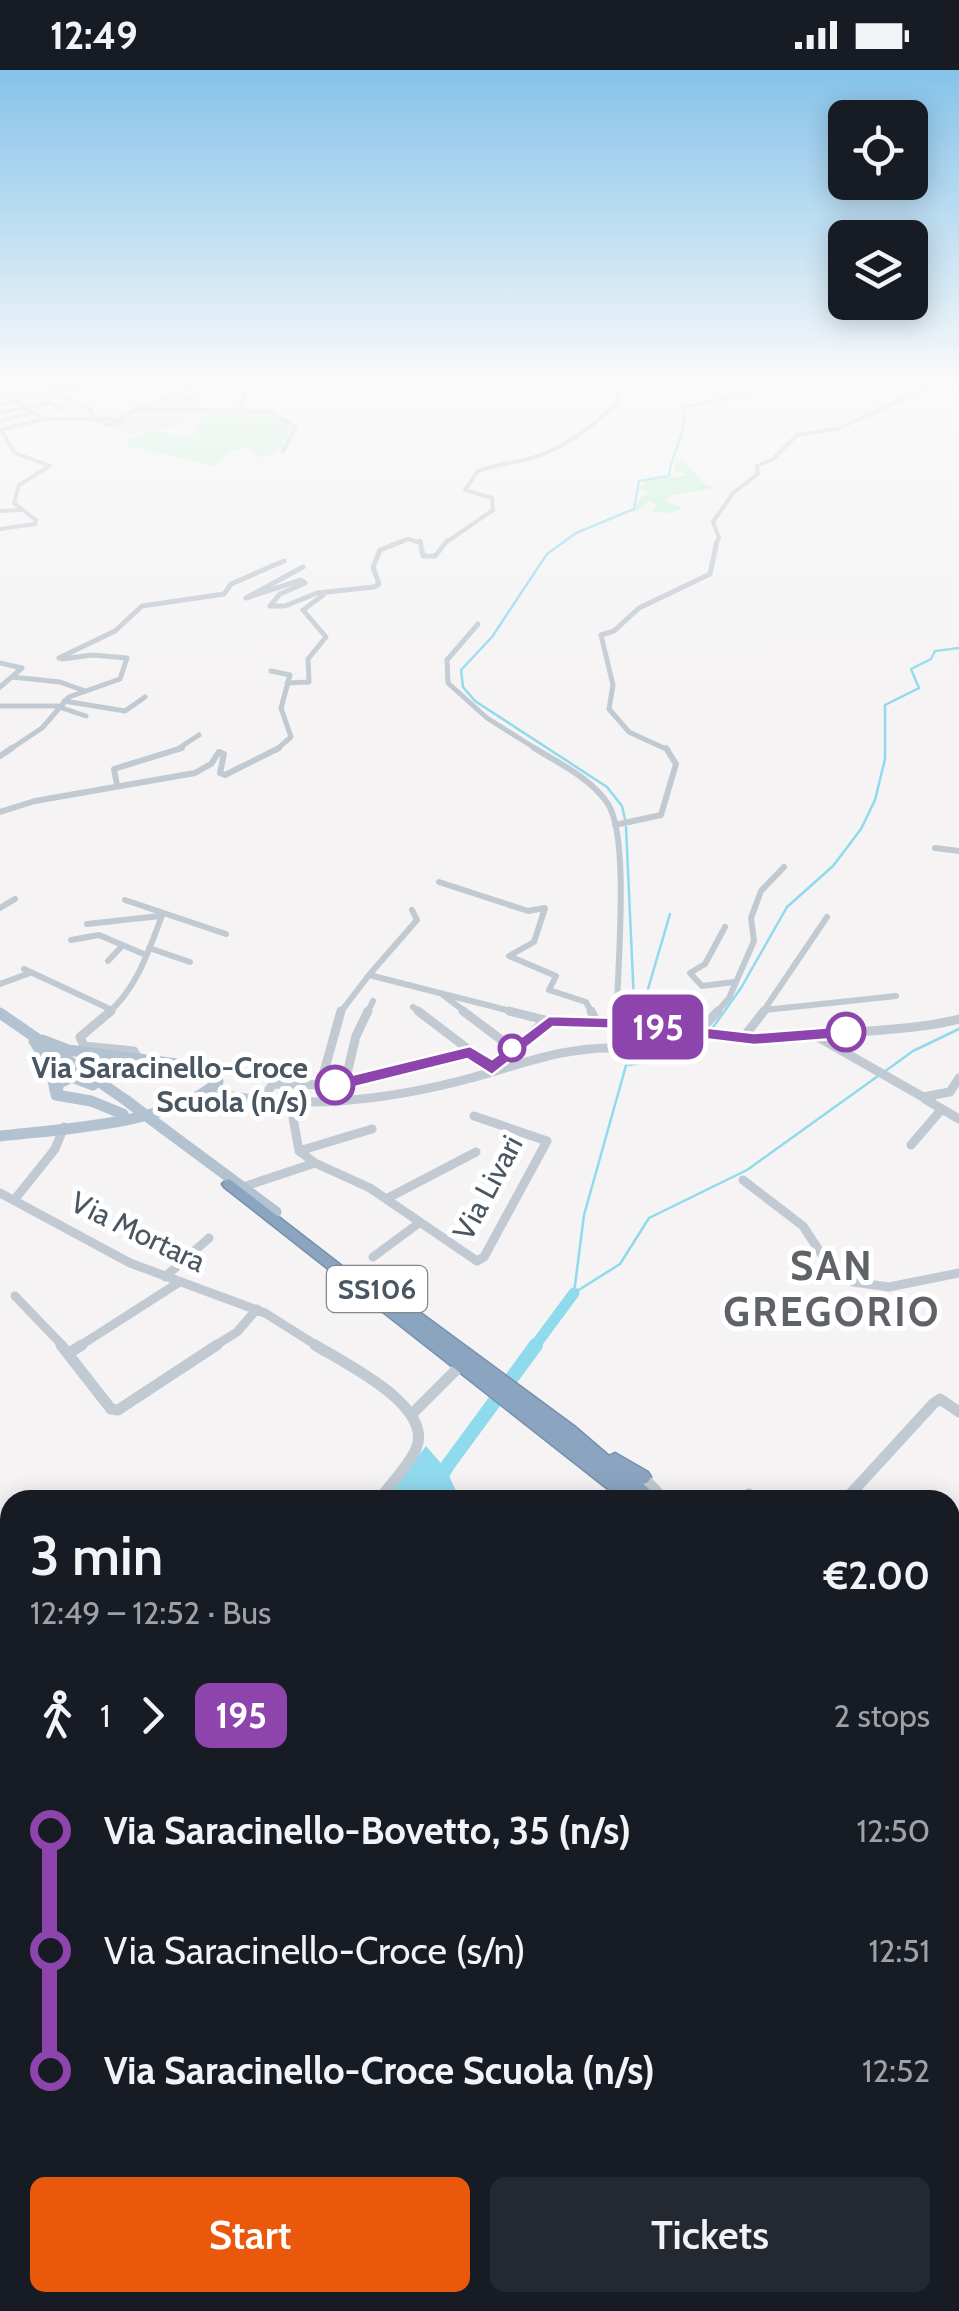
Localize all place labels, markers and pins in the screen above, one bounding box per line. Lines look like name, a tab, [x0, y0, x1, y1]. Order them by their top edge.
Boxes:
unlabelled marker	[827, 1013, 865, 1051]
unlabelled marker	[499, 1035, 525, 1061]
place label: Via Saracinello-Croce Scuola (n/s)	[32, 1049, 308, 1120]
marker: Via Saracinello-Croce Scuola (n/s)	[316, 1066, 354, 1104]

